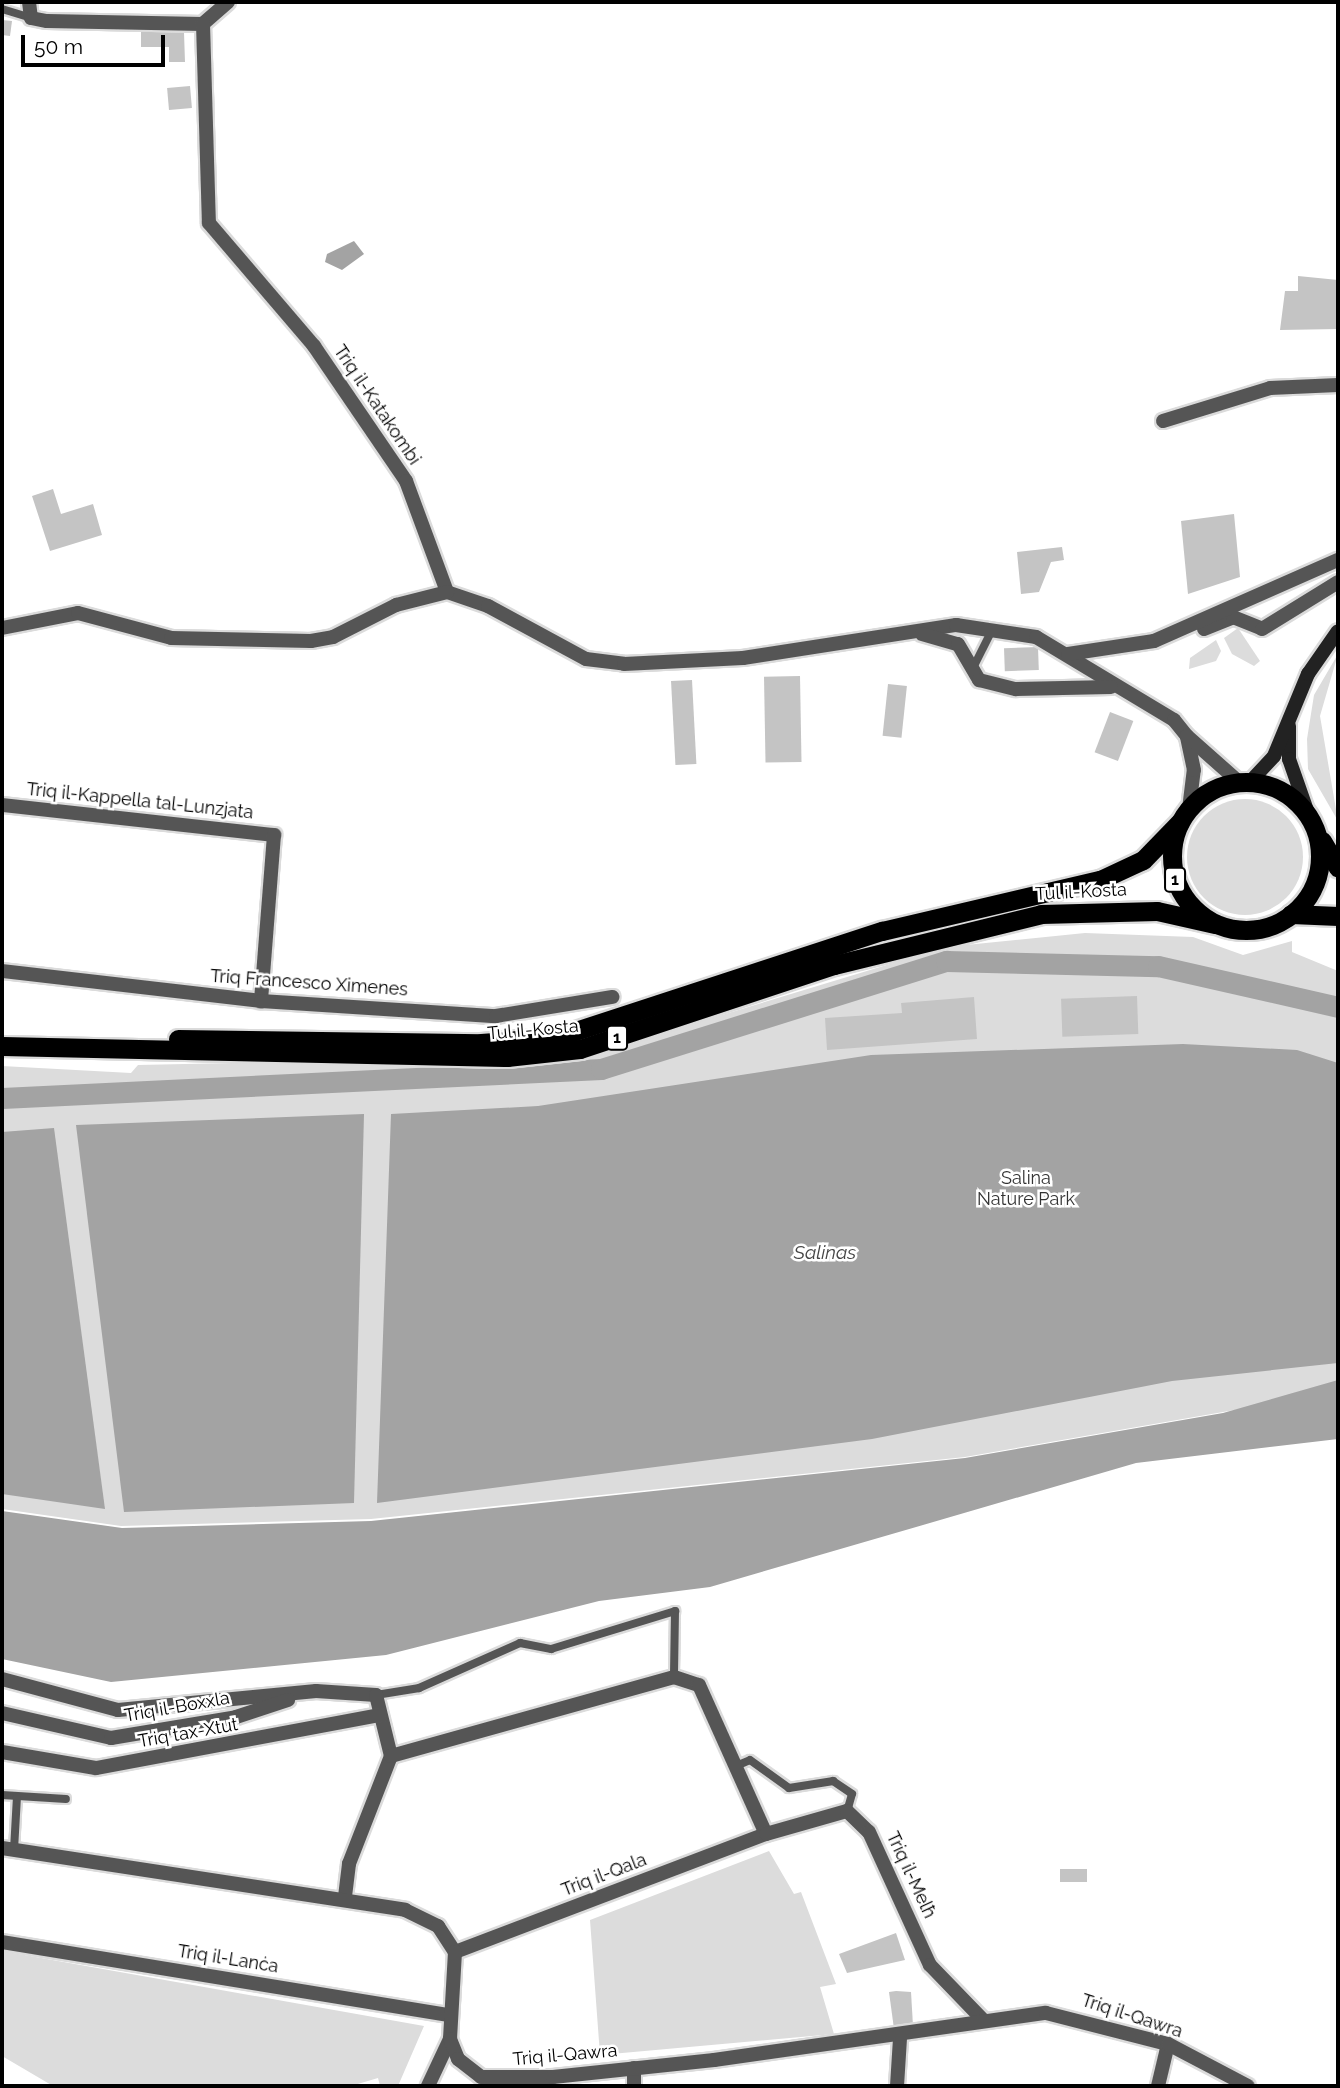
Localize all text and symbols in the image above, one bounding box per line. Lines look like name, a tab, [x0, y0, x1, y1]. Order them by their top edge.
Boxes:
scale bar	[24, 21, 168, 65]
text: 50 m	[34, 34, 83, 59]
street label: Triq il-Katakombi	[329, 341, 425, 469]
street label: Triq il-Kappella tal-Lunzjata	[26, 778, 254, 824]
road number: 1	[1163, 867, 1187, 892]
street label: Tul il-Kosta	[1034, 879, 1128, 905]
street label: Triq Francesco Ximenes	[209, 965, 409, 1001]
street label: Tul il-Kosta	[486, 1015, 580, 1045]
road number: 1	[605, 1026, 629, 1050]
park label: Salina Nature Park	[977, 1168, 1075, 1210]
water label: Salinas	[794, 1242, 856, 1264]
street label: Triq il-Boxxla	[123, 1687, 231, 1727]
street label: Triq tax-Xtut	[136, 1714, 240, 1752]
street label: Triq il-Melħ	[882, 1828, 940, 1922]
street label: Triq il-Qala	[558, 1849, 650, 1901]
street label: Triq il-Lanċa	[176, 1940, 280, 1978]
street label: Triq il-Qawra	[1079, 1989, 1185, 2043]
street label: Triq il-Qawra	[512, 2040, 618, 2070]

